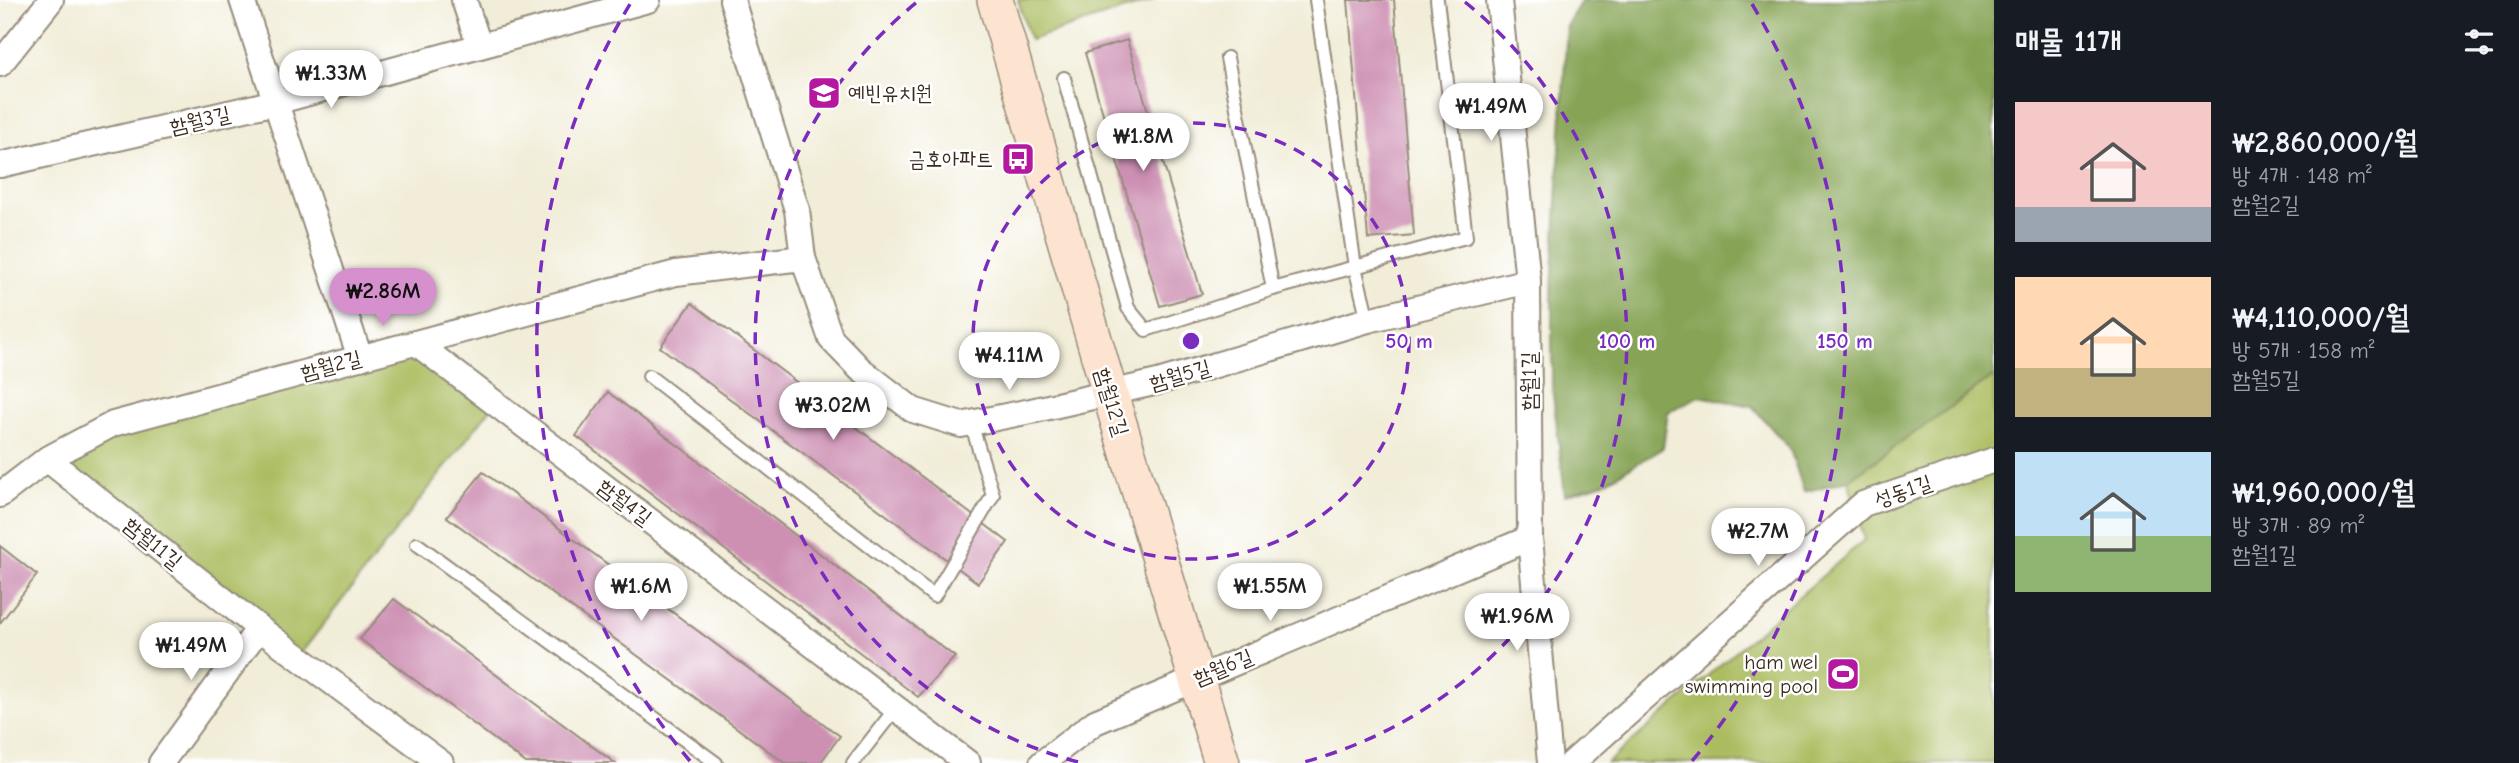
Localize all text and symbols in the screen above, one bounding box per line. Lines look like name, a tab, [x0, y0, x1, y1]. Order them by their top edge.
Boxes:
icon: filters	[2460, 23, 2498, 61]
text: 매물 11개	[2015, 24, 2122, 59]
pin: ₩1.33M	[274, 50, 388, 110]
text: ₩1.33M	[295, 59, 367, 86]
school or university icon: 예빈유치원	[805, 74, 843, 112]
place label: 예빈유치원	[848, 81, 933, 105]
pin: ₩1.49M	[1434, 83, 1548, 143]
text: ₩1.49M	[1455, 92, 1527, 119]
street label: 함월3길	[167, 101, 233, 139]
pin: ₩1.8M	[1094, 114, 1192, 173]
text: ₩1.8M	[1113, 122, 1173, 149]
text: ₩2,860,000/월	[2232, 125, 2418, 160]
icon: home	[2071, 130, 2155, 214]
bus stop icon: 금호아파트	[999, 140, 1037, 178]
place label: 금호아파트	[909, 147, 993, 171]
text: 방 4개 · 148 m²	[2232, 162, 2372, 189]
text: 함월2길	[2232, 191, 2300, 218]
pin: ₩2.86M	[326, 268, 440, 328]
text: ₩2.86M	[345, 277, 421, 304]
text: ₩4,110,000/월	[2232, 300, 2409, 335]
icon: home	[2071, 305, 2155, 389]
centre of rings	[1179, 329, 1203, 353]
text: 50 m	[1385, 329, 1433, 353]
text: 100 m	[1599, 329, 1655, 353]
text: 150 m	[1817, 329, 1873, 353]
pin: ₩4.11M	[952, 332, 1066, 392]
text: 방 5개 · 158 m²	[2232, 337, 2374, 364]
text: ₩4.11M	[975, 341, 1043, 368]
street label: 함월2길	[298, 345, 364, 385]
street label: 함월1길	[1517, 351, 1541, 411]
street label: 함월5길	[1147, 355, 1213, 395]
street label: 함월12길	[1090, 365, 1134, 439]
text: 함월5길	[2232, 366, 2300, 393]
pin: ₩3.02M	[776, 382, 890, 442]
text: ₩3.02M	[795, 391, 871, 418]
street label: 성동1길	[1871, 470, 1935, 512]
street label: 함월4길	[593, 474, 657, 530]
text: ₩1,960,000/월	[2232, 475, 2415, 510]
icon: home	[2071, 480, 2155, 564]
pin: ₩2.7M	[1709, 508, 1807, 568]
street label: 함월11길	[119, 512, 187, 574]
text: 방 3개 · 89 m²	[2232, 512, 2364, 539]
text: ₩2.7M	[1727, 517, 1789, 544]
text: 함월1길	[2232, 541, 2297, 568]
pin: ₩1.6M	[592, 564, 690, 623]
pin: ₩1.55M	[1213, 564, 1327, 623]
text: ₩1.6M	[611, 572, 671, 599]
text: ₩1.55M	[1233, 572, 1307, 599]
pin: ₩1.96M	[1460, 594, 1574, 653]
text: ₩1.96M	[1481, 602, 1553, 629]
pin: ₩1.49M	[134, 622, 248, 682]
text: ₩1.49M	[155, 631, 227, 658]
street label: 함월6길	[1190, 644, 1256, 690]
place label: ham wel swimming pool	[1685, 650, 1818, 698]
sports icon: ham wel swimming pool	[1824, 655, 1862, 693]

